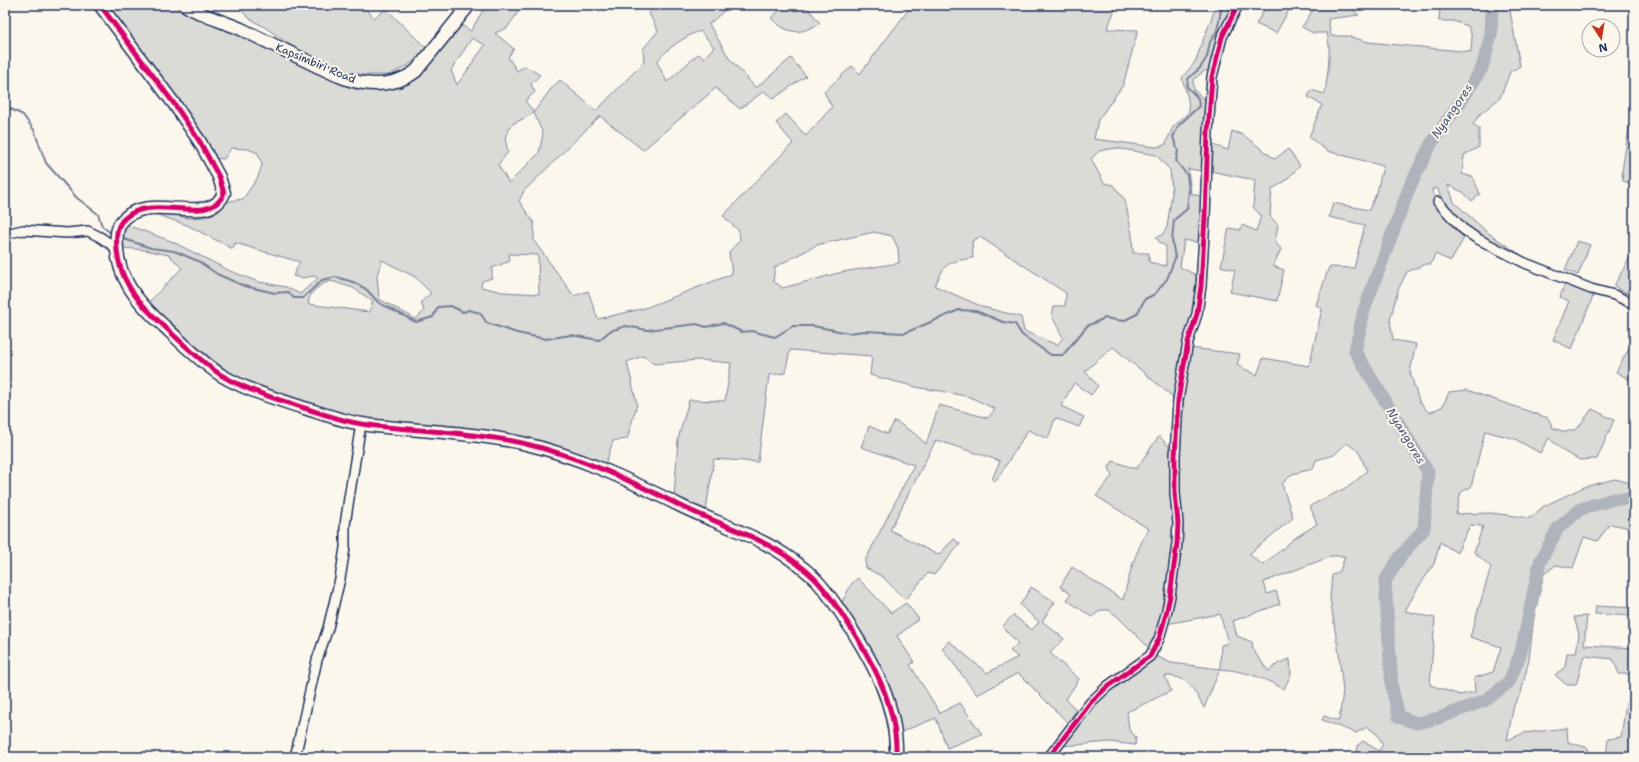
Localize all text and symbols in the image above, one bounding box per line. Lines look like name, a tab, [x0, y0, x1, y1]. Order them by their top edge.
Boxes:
north arrow	[1581, 18, 1621, 58]
text: N	[1597, 39, 1609, 56]
street label: Kapsimbiri Road	[273, 40, 358, 87]
water label: Nyangores	[1428, 80, 1476, 142]
water label: Nyangores	[1383, 405, 1429, 467]

